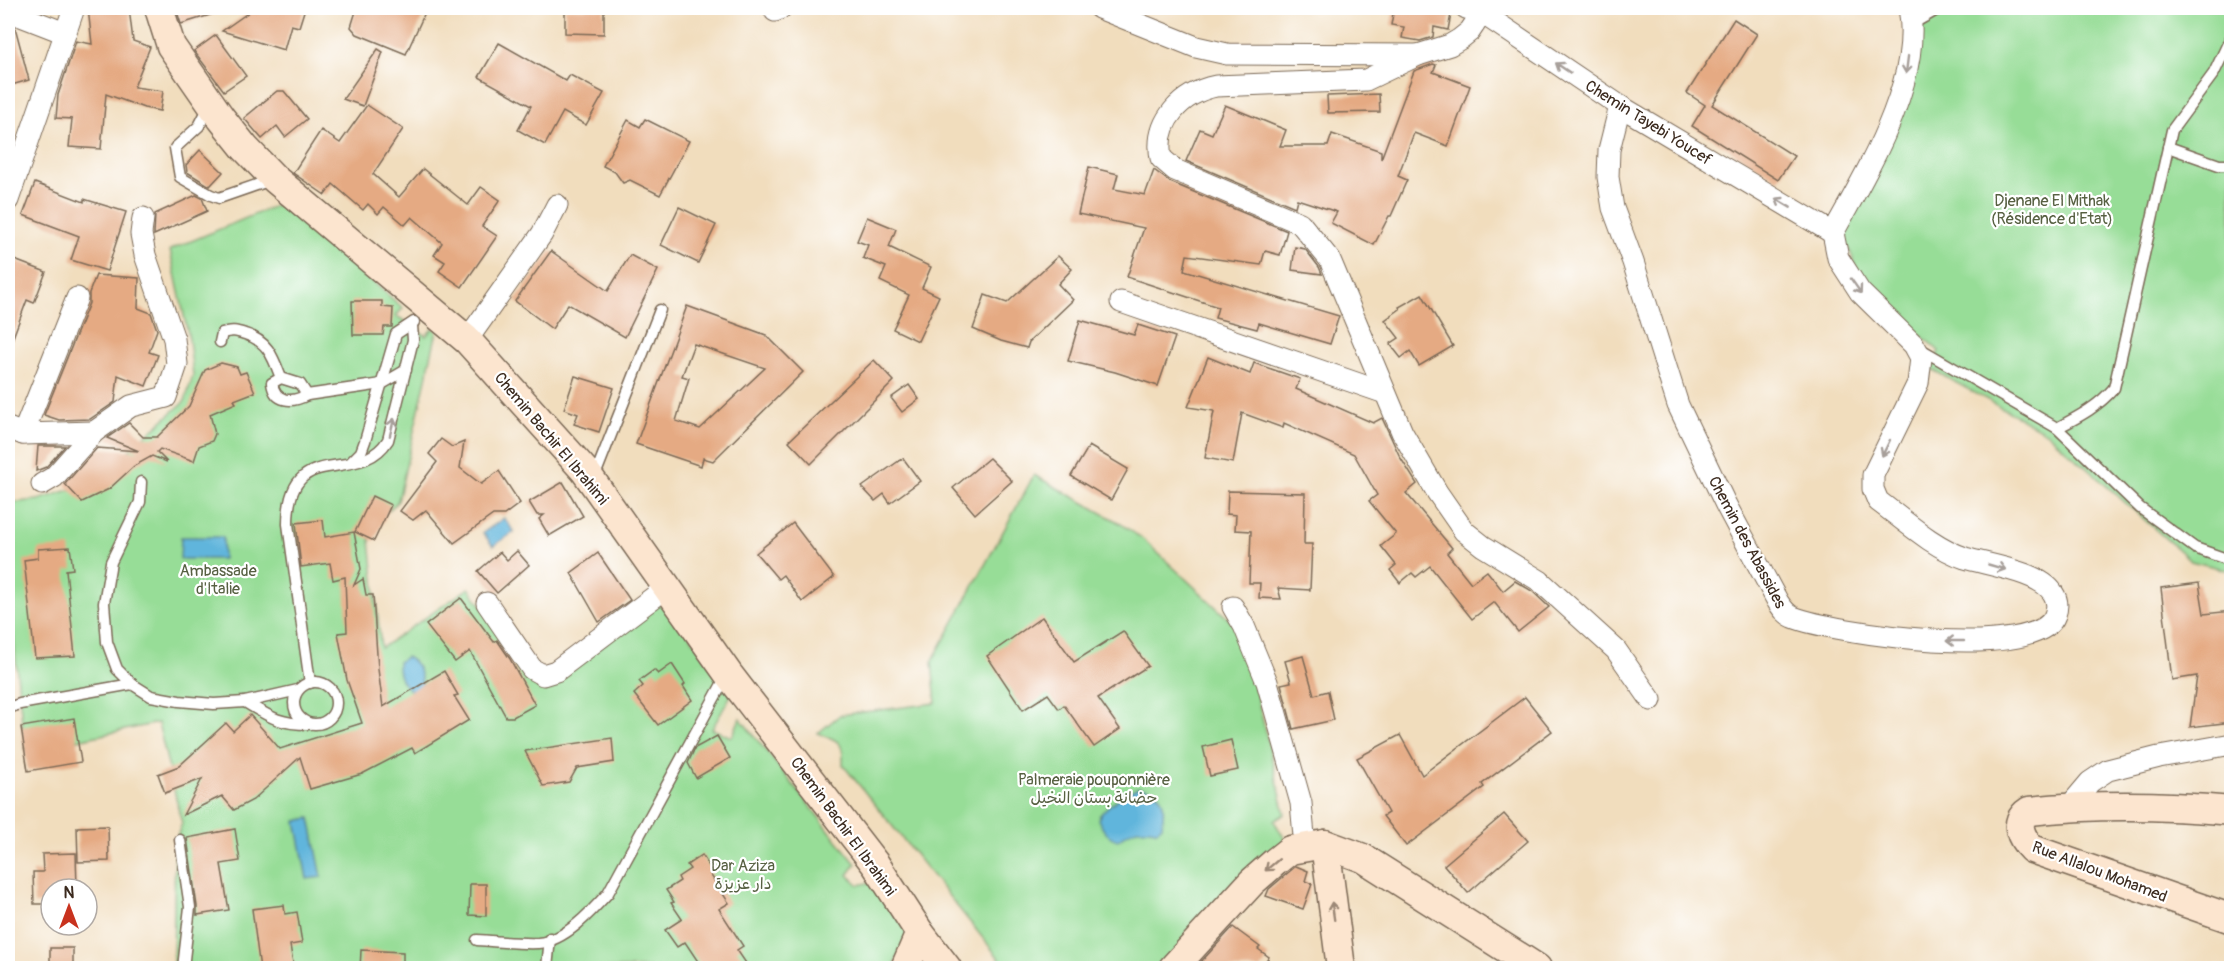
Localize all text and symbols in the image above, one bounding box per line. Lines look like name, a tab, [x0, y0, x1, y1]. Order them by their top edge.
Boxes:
one-way arrow	[1901, 55, 1912, 75]
one-way arrow	[1556, 62, 1572, 74]
street label: Chemin Tayebi Youcef	[1581, 76, 1716, 170]
park label: Djenane El Mithak (Résidence d'Etat)	[1991, 191, 2113, 229]
one-way arrow	[1775, 197, 1792, 209]
one-way arrow	[1850, 277, 1862, 293]
street label: Chemin Bachir El Ibrahimi	[490, 368, 613, 509]
one-way arrow	[386, 418, 398, 437]
one-way arrow	[1880, 438, 1892, 456]
street label: Chemin des Abassides	[1704, 473, 1790, 612]
park label: Ambassade d'Italie	[179, 561, 257, 599]
one-way arrow	[1987, 562, 2006, 573]
one-way arrow	[1946, 635, 1966, 647]
street label: Chemin Bachir El Ibrahimi	[786, 753, 900, 900]
park label: Palmeraie pouponnière حضانة بستان النخيل	[1018, 770, 1170, 808]
street label: Rue Allalou Mohamed	[2029, 837, 2170, 907]
park label: Dar Aziza دار عزيزة	[711, 856, 775, 894]
one-way arrow	[1264, 858, 1280, 871]
north arrow	[39, 877, 99, 937]
text: N	[64, 883, 75, 903]
one-way arrow	[1327, 901, 1338, 921]

